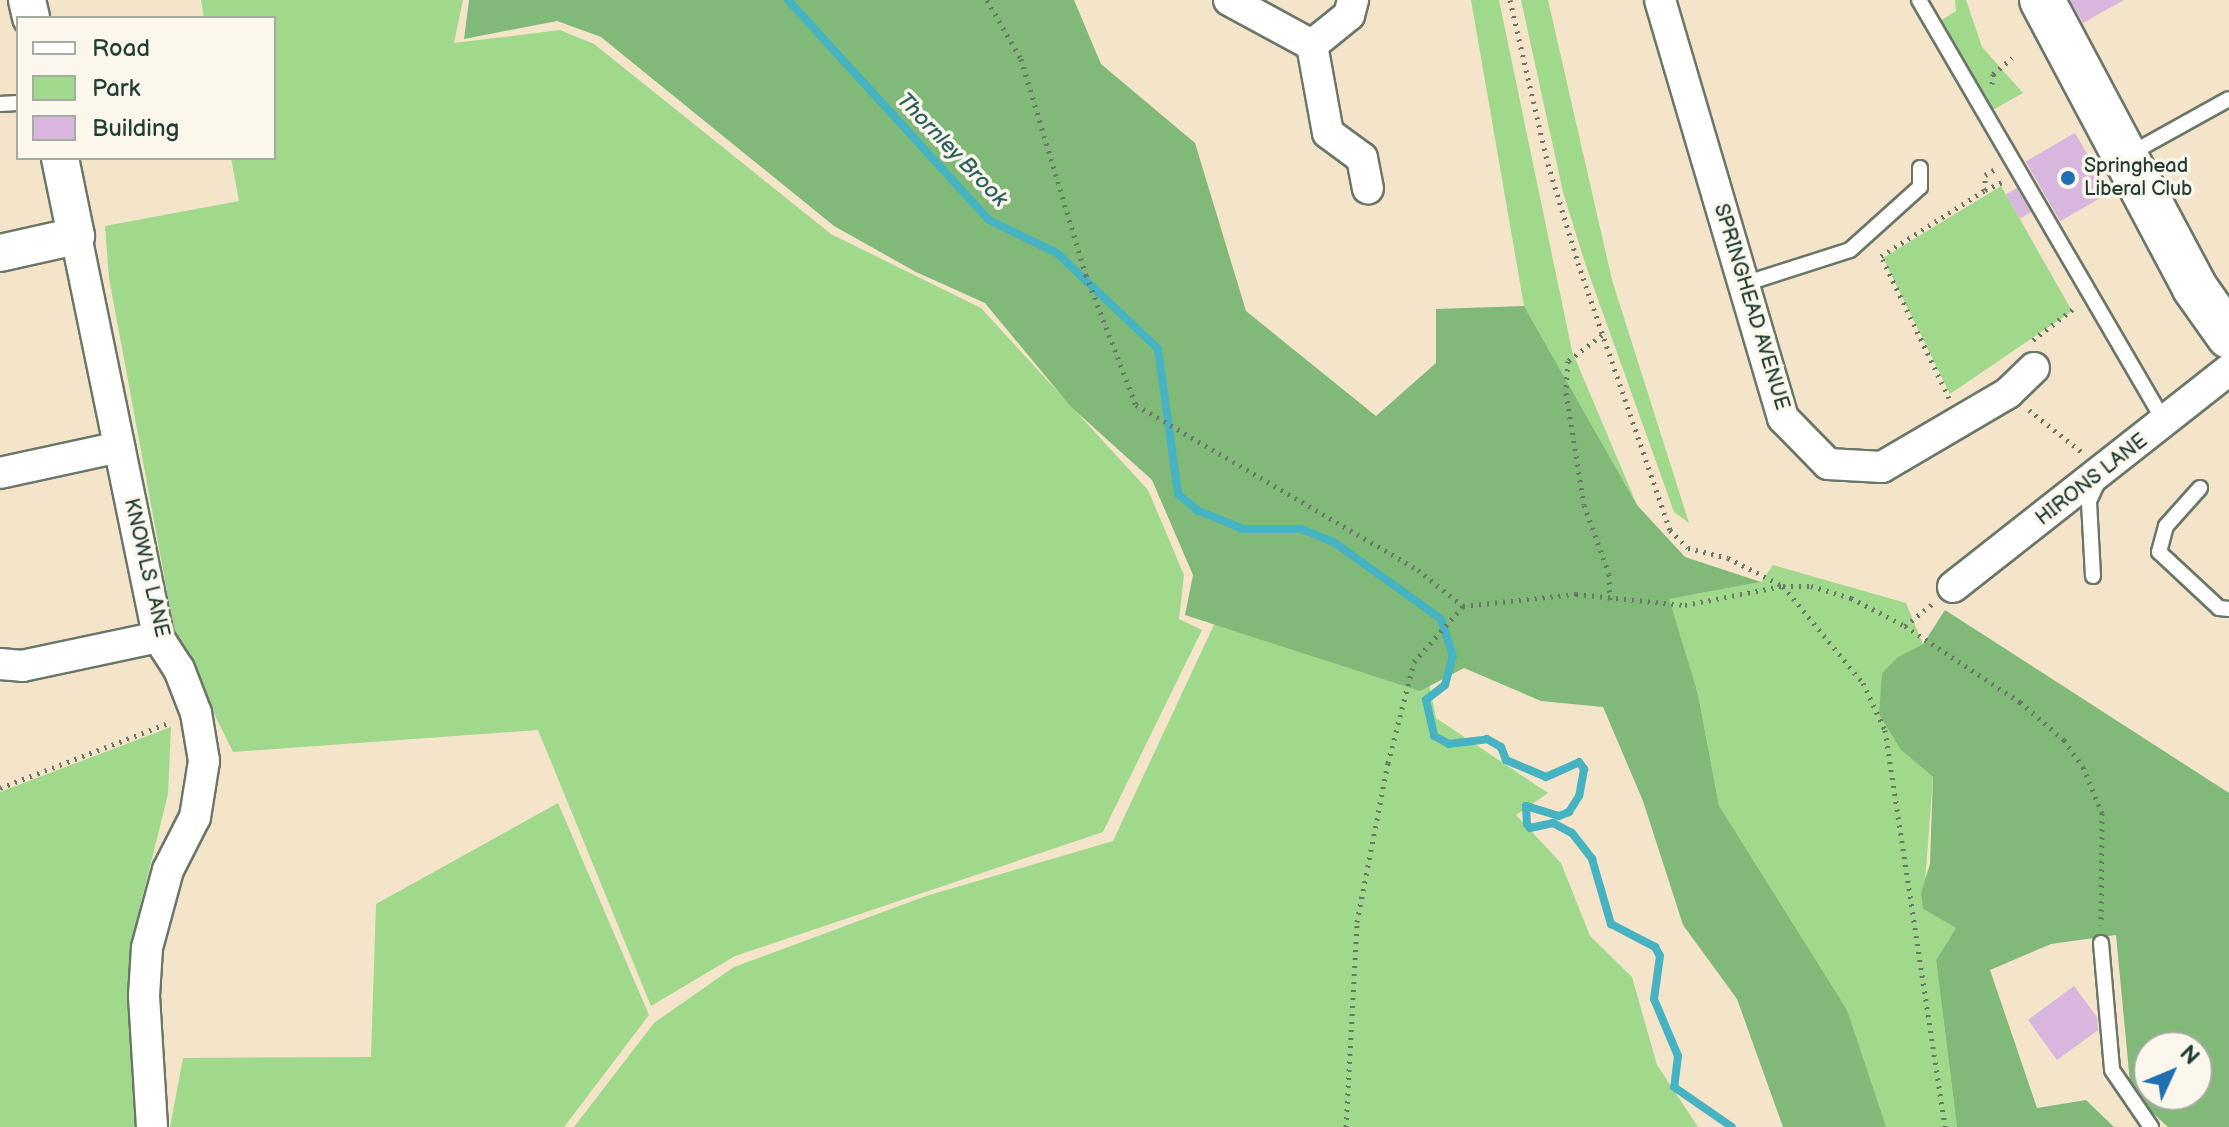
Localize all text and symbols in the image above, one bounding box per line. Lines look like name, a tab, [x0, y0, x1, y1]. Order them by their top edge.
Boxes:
legend	[16, 16, 276, 160]
text: Road	[92, 34, 150, 63]
text: Park	[92, 74, 140, 103]
water label: Thornley Brook	[890, 87, 1014, 213]
text: Building	[92, 114, 179, 143]
place label: Springhead Liberal Club	[2084, 154, 2192, 201]
marker: Springhead Liberal Club	[2059, 169, 2077, 187]
street label: SPRINGHEAD AVENUE	[1708, 201, 1794, 413]
street label: HIRONS LANE	[2032, 429, 2152, 531]
street label: KNOWLS LANE	[118, 496, 174, 640]
north arrow	[2133, 1031, 2213, 1111]
text: N	[2174, 1040, 2205, 1071]

